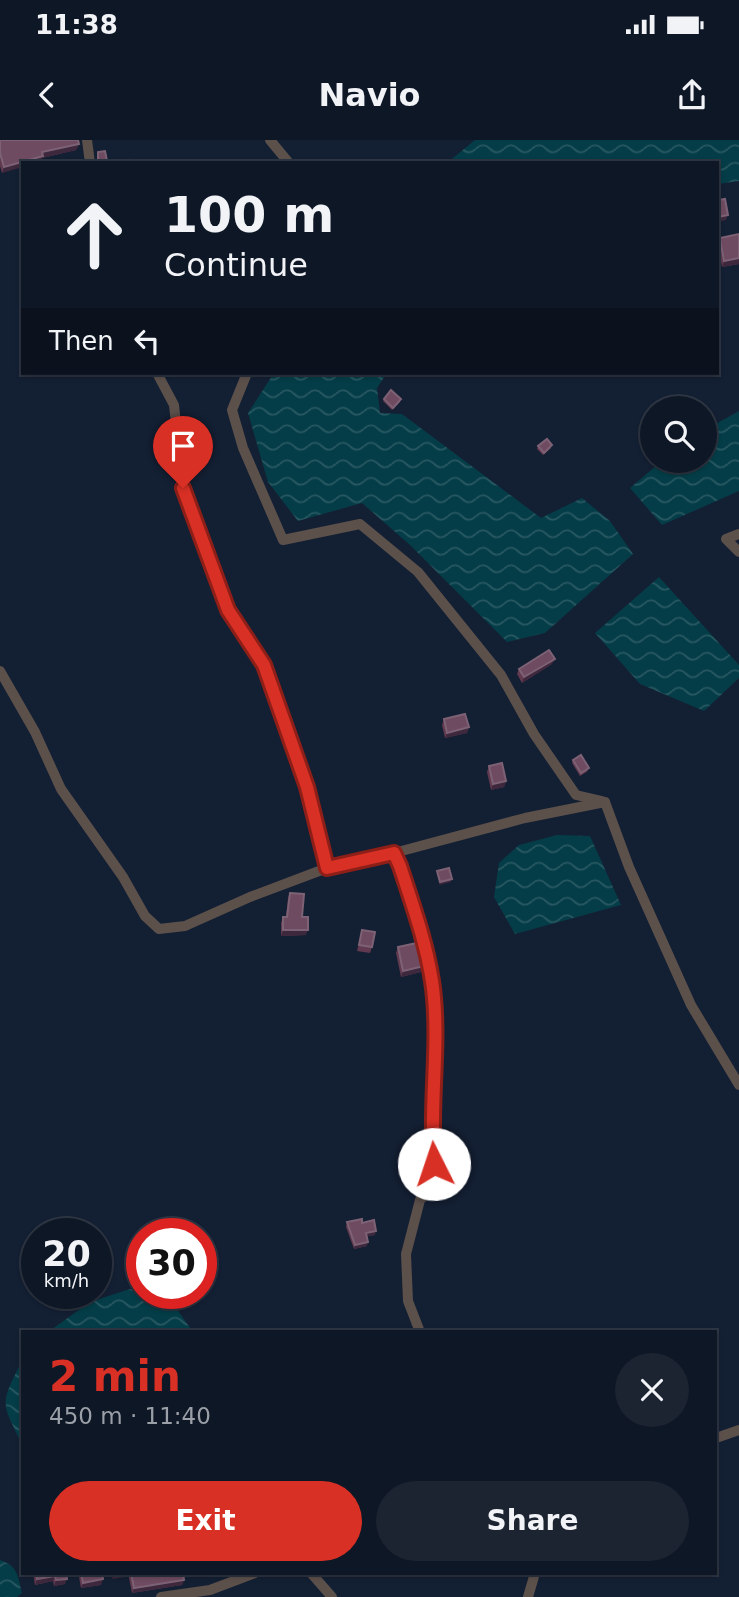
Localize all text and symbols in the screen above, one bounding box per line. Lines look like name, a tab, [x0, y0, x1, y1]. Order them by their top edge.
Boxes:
text: 11:38	[35, 10, 118, 40]
icon: back	[28, 76, 66, 114]
text: Navio	[318, 76, 421, 114]
icon: share	[673, 76, 711, 114]
text: 100 m	[164, 187, 334, 244]
icon: ahead	[49, 189, 140, 280]
text: Continue	[164, 246, 308, 284]
icon: left	[128, 322, 166, 360]
text: Then	[49, 326, 114, 356]
map controls	[640, 396, 717, 473]
button: search	[640, 396, 717, 473]
pin	[153, 416, 213, 488]
icon: arrive	[164, 427, 202, 465]
position arrow	[397, 1127, 471, 1201]
speed limit sign: 30	[126, 1218, 217, 1309]
text: 20	[42, 1234, 91, 1274]
text: km/h	[44, 1270, 89, 1291]
text: 2 min	[49, 1352, 181, 1401]
button: close	[615, 1353, 689, 1427]
text: 450 m · 11:40	[49, 1403, 211, 1429]
button: Exit	[49, 1481, 362, 1561]
button: Share	[376, 1481, 689, 1561]

